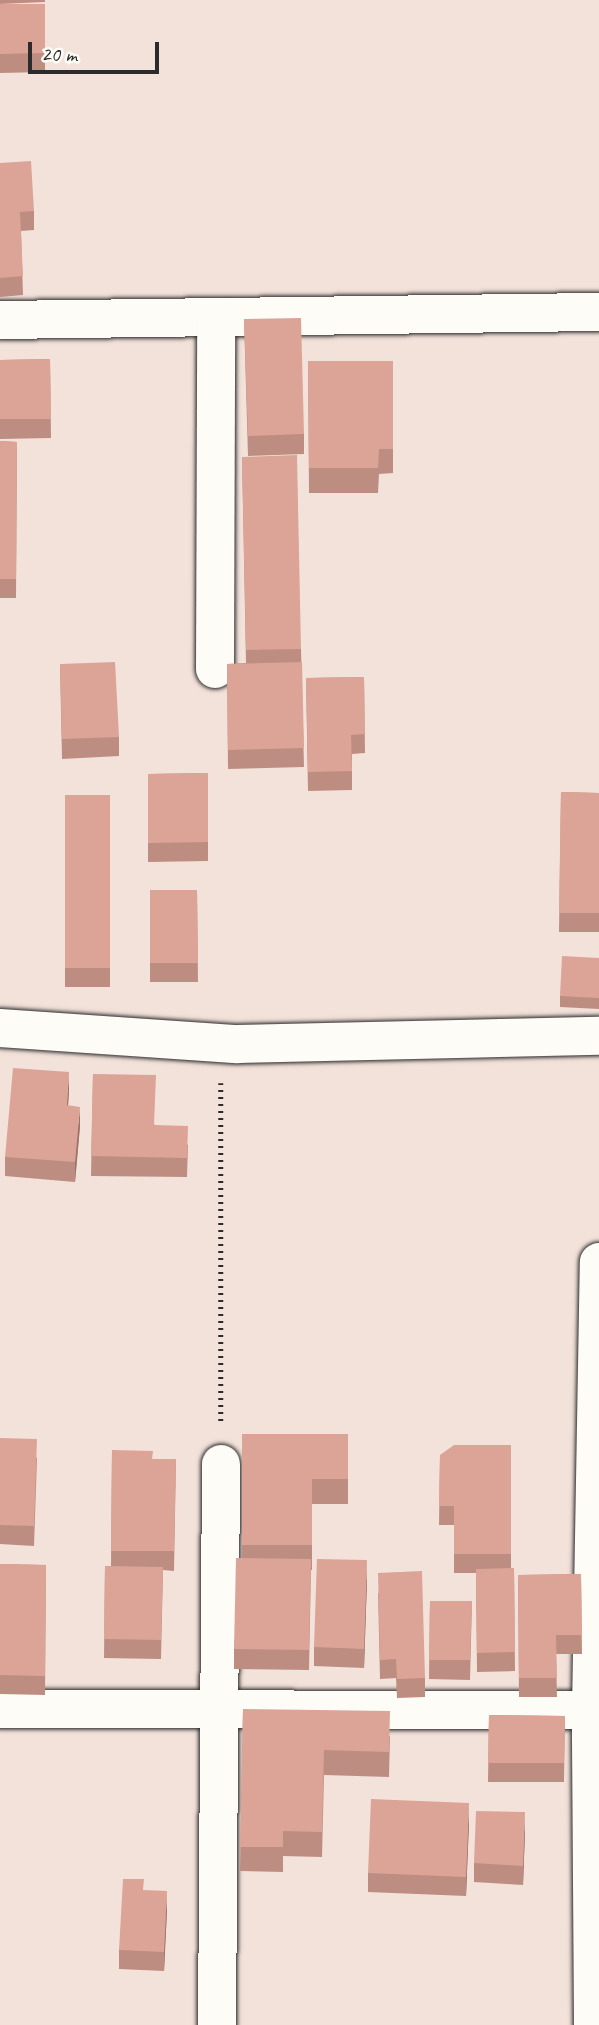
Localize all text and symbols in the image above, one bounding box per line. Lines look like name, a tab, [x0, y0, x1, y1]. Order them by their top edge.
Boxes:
scale bar	[32, 28, 163, 72]
text: 20 m	[41, 41, 77, 67]

